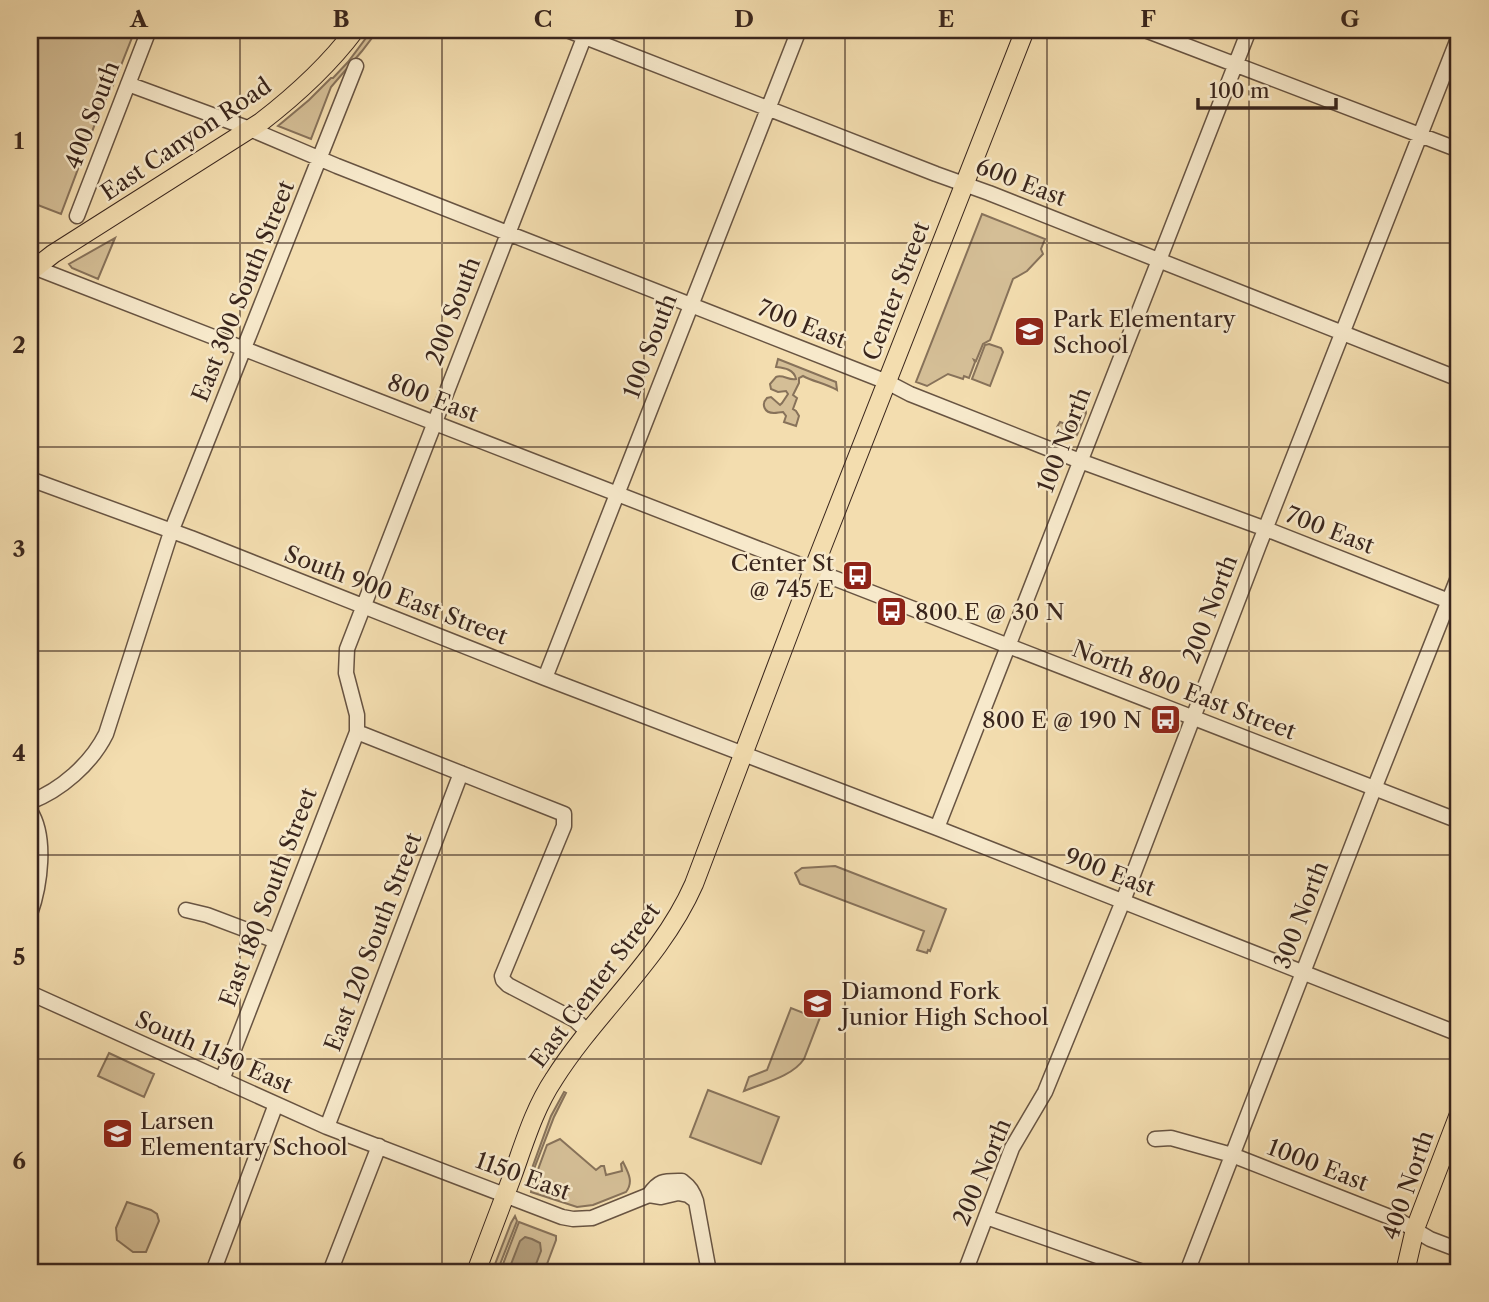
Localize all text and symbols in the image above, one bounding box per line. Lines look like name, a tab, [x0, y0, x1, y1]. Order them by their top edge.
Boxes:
text: A	[129, 5, 149, 33]
text: B	[332, 5, 350, 33]
text: C	[534, 5, 552, 33]
text: D	[734, 5, 754, 33]
text: E	[938, 5, 954, 33]
text: F	[1140, 5, 1156, 33]
text: G	[1340, 5, 1360, 33]
street label: 400 South	[59, 57, 125, 173]
scale bar	[1198, 66, 1337, 110]
street label: East Canyon Road	[95, 72, 277, 206]
text: 100 m	[1209, 78, 1270, 103]
text: 1	[14, 127, 25, 155]
street label: 600 East	[972, 152, 1070, 212]
street label: East 300 South Street	[186, 176, 300, 406]
street label: Center Street	[857, 218, 935, 364]
street label: 200 South	[420, 253, 486, 369]
street label: 100 South	[617, 290, 683, 402]
street label: 700 East	[754, 294, 850, 354]
place label: Park Elementary School	[1053, 305, 1236, 359]
school or university icon: Park Elementary School	[1013, 315, 1047, 349]
text: 2	[12, 331, 26, 359]
street label: 800 East	[384, 368, 482, 428]
street label: 100 North	[1031, 384, 1097, 496]
street label: 700 East	[1282, 500, 1378, 560]
text: 3	[13, 535, 26, 563]
street label: South 900 East Street	[280, 539, 512, 651]
place label: Center St @ 745 E	[731, 549, 834, 603]
street label: 200 North	[1177, 551, 1243, 667]
bus stop icon: Center St @ 745 E	[840, 559, 874, 593]
bus stop icon: 800 E @ 30 N	[875, 595, 909, 629]
place label: 800 E @ 30 N	[915, 598, 1064, 626]
street label: North 800 East Street	[1068, 634, 1300, 746]
bus stop icon: 800 E @ 190 N	[1148, 703, 1182, 737]
place label: 800 E @ 190 N	[982, 706, 1142, 734]
text: 4	[12, 739, 26, 767]
street label: East 180 South Street	[213, 784, 323, 1010]
street label: East 120 South Street	[318, 829, 428, 1055]
street label: 900 East	[1061, 842, 1159, 902]
street label: 300 North	[1268, 857, 1334, 973]
street label: East Center Street	[524, 897, 666, 1073]
text: 5	[13, 943, 25, 971]
place label: Diamond Fork Junior High School	[838, 977, 1049, 1031]
school or university icon: Diamond Fork Junior High School	[801, 987, 835, 1021]
street label: South 1150 East	[131, 1005, 297, 1099]
place label: Larsen Elementary School	[140, 1107, 348, 1161]
street label: 200 North	[947, 1114, 1017, 1230]
school or university icon: Larsen Elementary School	[100, 1117, 134, 1151]
street label: 400 North	[1376, 1127, 1440, 1243]
street label: 1000 East	[1264, 1133, 1372, 1197]
street label: 1150 East	[472, 1146, 574, 1206]
text: 6	[12, 1147, 26, 1175]

